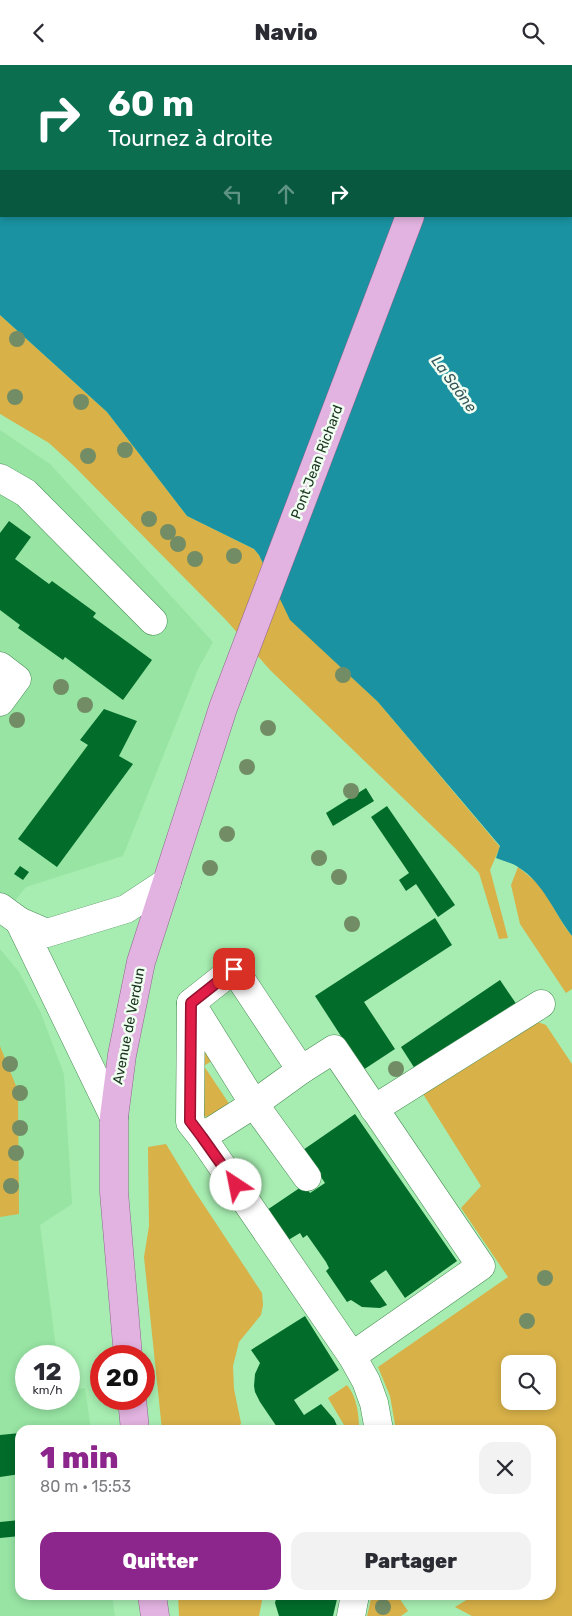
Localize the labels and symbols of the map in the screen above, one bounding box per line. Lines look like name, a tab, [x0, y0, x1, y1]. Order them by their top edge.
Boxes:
water label: La Saône	[428, 352, 481, 416]
street label: Pont Jean Richard	[287, 403, 347, 521]
pin	[213, 948, 255, 990]
street label: Avenue de Verdun	[109, 966, 149, 1086]
position arrow	[209, 1158, 261, 1210]
speed limit sign: 20	[90, 1345, 155, 1410]

